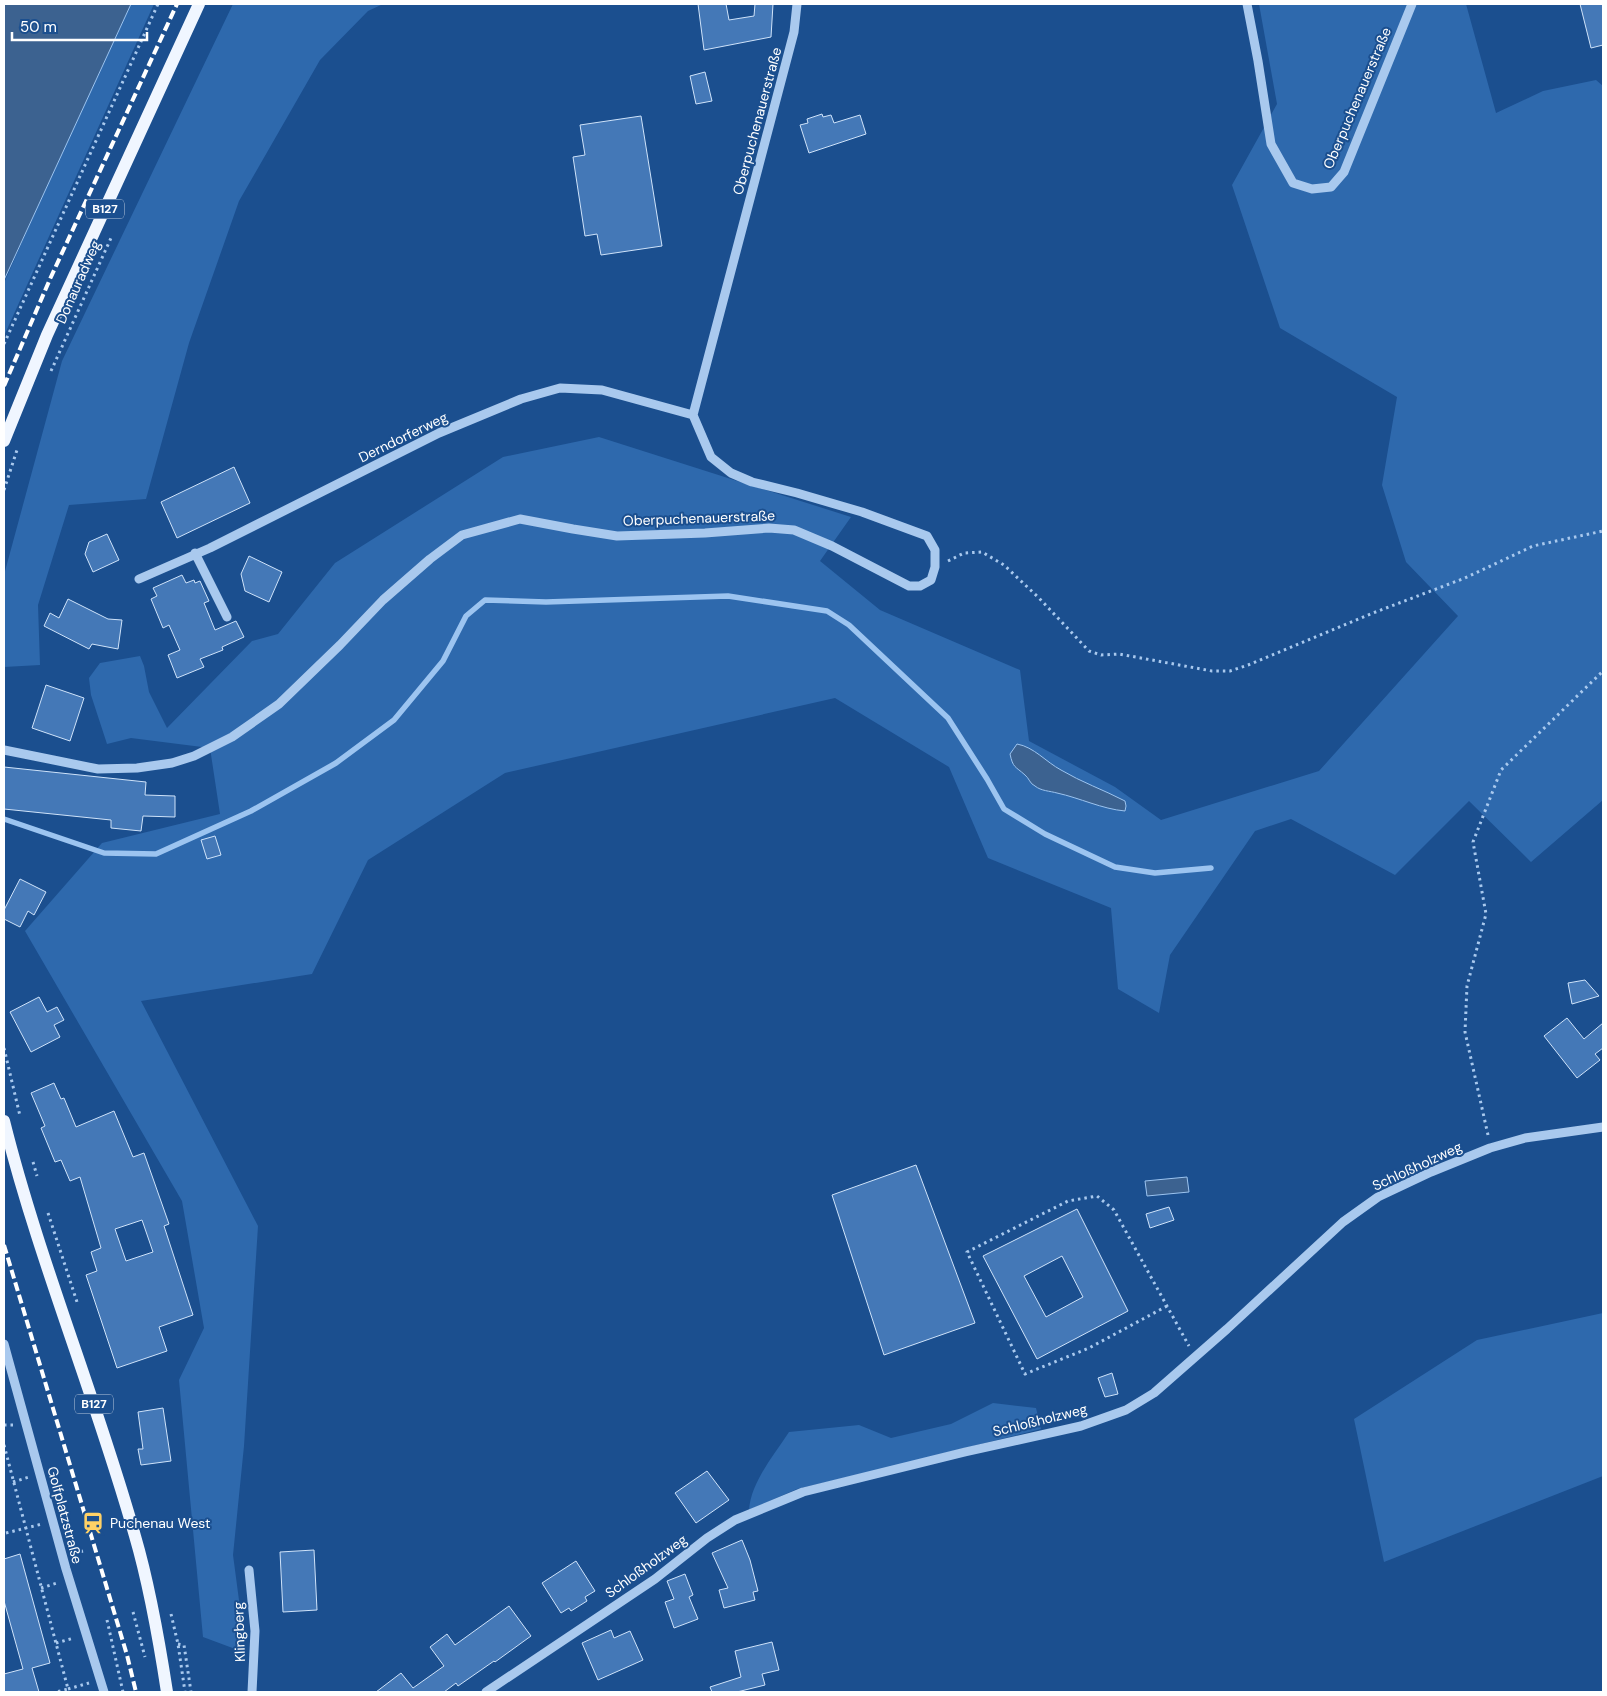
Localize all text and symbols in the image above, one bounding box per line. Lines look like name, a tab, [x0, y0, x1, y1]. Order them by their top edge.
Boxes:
scale bar	[12, 10, 148, 42]
text: 50 m	[20, 17, 57, 37]
street label: Oberpuchenauerstraße	[1319, 24, 1395, 172]
street label: Oberpuchenauerstraße	[729, 45, 785, 197]
road number: B127	[86, 200, 124, 218]
street label: Donauradweg	[52, 237, 104, 326]
street label: Derndorferweg	[356, 408, 451, 466]
street label: Oberpuchenauerstraße	[623, 506, 775, 530]
street label: Schloßholzweg	[1369, 1137, 1465, 1195]
road number: B127	[75, 1395, 113, 1414]
street label: Schloßholzweg	[991, 1400, 1089, 1440]
street label: Golfplatzstraße	[43, 1464, 87, 1566]
station icon: Puchenau West	[80, 1510, 106, 1536]
place label: Puchenau West	[110, 1514, 211, 1532]
street label: Schloßholzweg	[602, 1530, 691, 1602]
street label: Klingberg	[229, 1601, 249, 1662]

